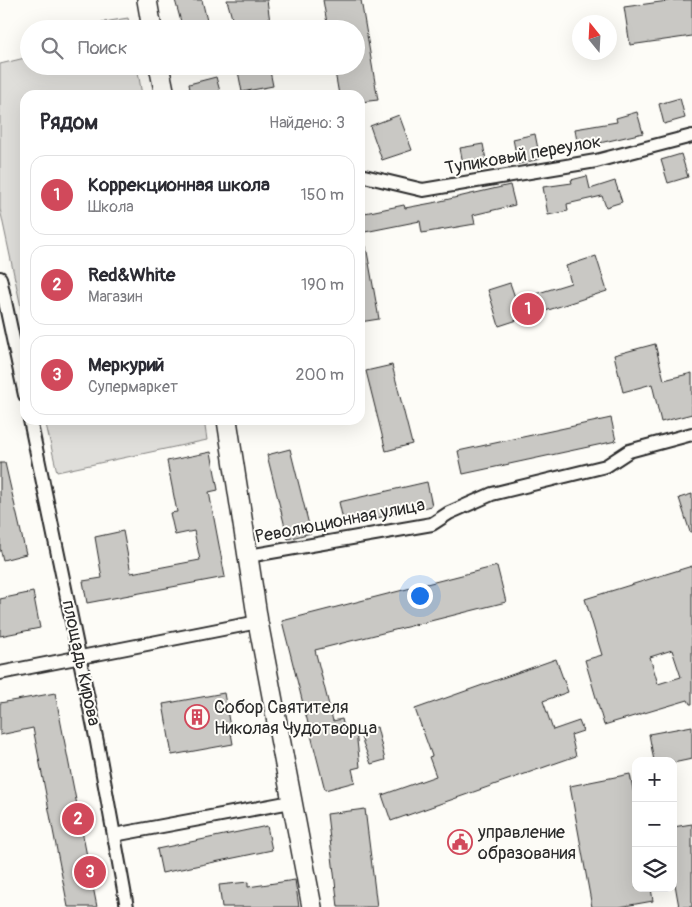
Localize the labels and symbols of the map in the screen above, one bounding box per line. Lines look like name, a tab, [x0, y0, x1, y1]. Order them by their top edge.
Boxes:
north arrow	[572, 15, 617, 60]
street label: Тупиковый переулок	[443, 130, 603, 180]
pin: 1	[512, 290, 544, 328]
street label: Революционная улица	[253, 493, 427, 549]
your location	[407, 583, 433, 609]
street label: площадь Кирова	[56, 598, 106, 728]
place label: Собор Святителя Николая Чудотворца	[214, 696, 377, 740]
building icon: Собор Святителя Николая Чудотворца	[184, 704, 210, 730]
pin: 2	[62, 800, 94, 838]
place label: управление образования	[477, 821, 576, 865]
public building icon: управление образования	[447, 829, 473, 855]
pin: 3	[74, 853, 106, 891]

